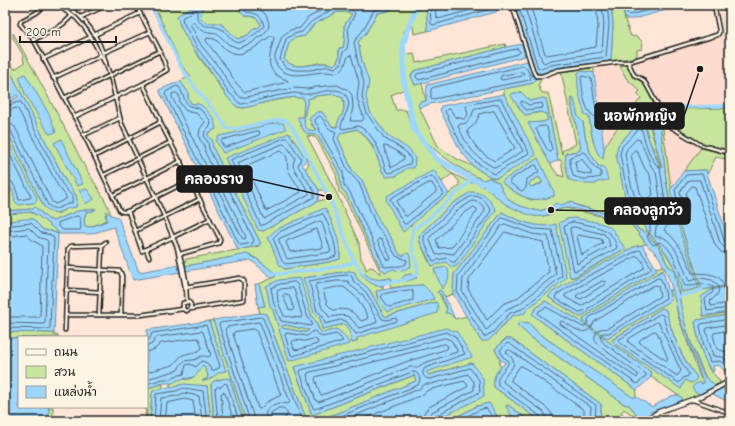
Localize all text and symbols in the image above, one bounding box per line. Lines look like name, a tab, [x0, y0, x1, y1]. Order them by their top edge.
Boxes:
scale bar	[20, 18, 116, 44]
text: 200 m	[26, 25, 61, 39]
callout: หอพักหญิง	[595, 103, 684, 129]
text: หอพักหญิง	[604, 107, 677, 125]
callout: คลองราง	[177, 166, 252, 192]
text: คลองราง	[184, 171, 244, 188]
callout: คลองลูกวัว	[605, 198, 690, 224]
text: คลองลูกวัว	[613, 201, 683, 221]
legend	[18, 336, 148, 408]
text: ถนน	[54, 345, 78, 359]
text: สวน	[54, 365, 75, 379]
text: แหล่งน้ำ	[54, 381, 97, 399]

